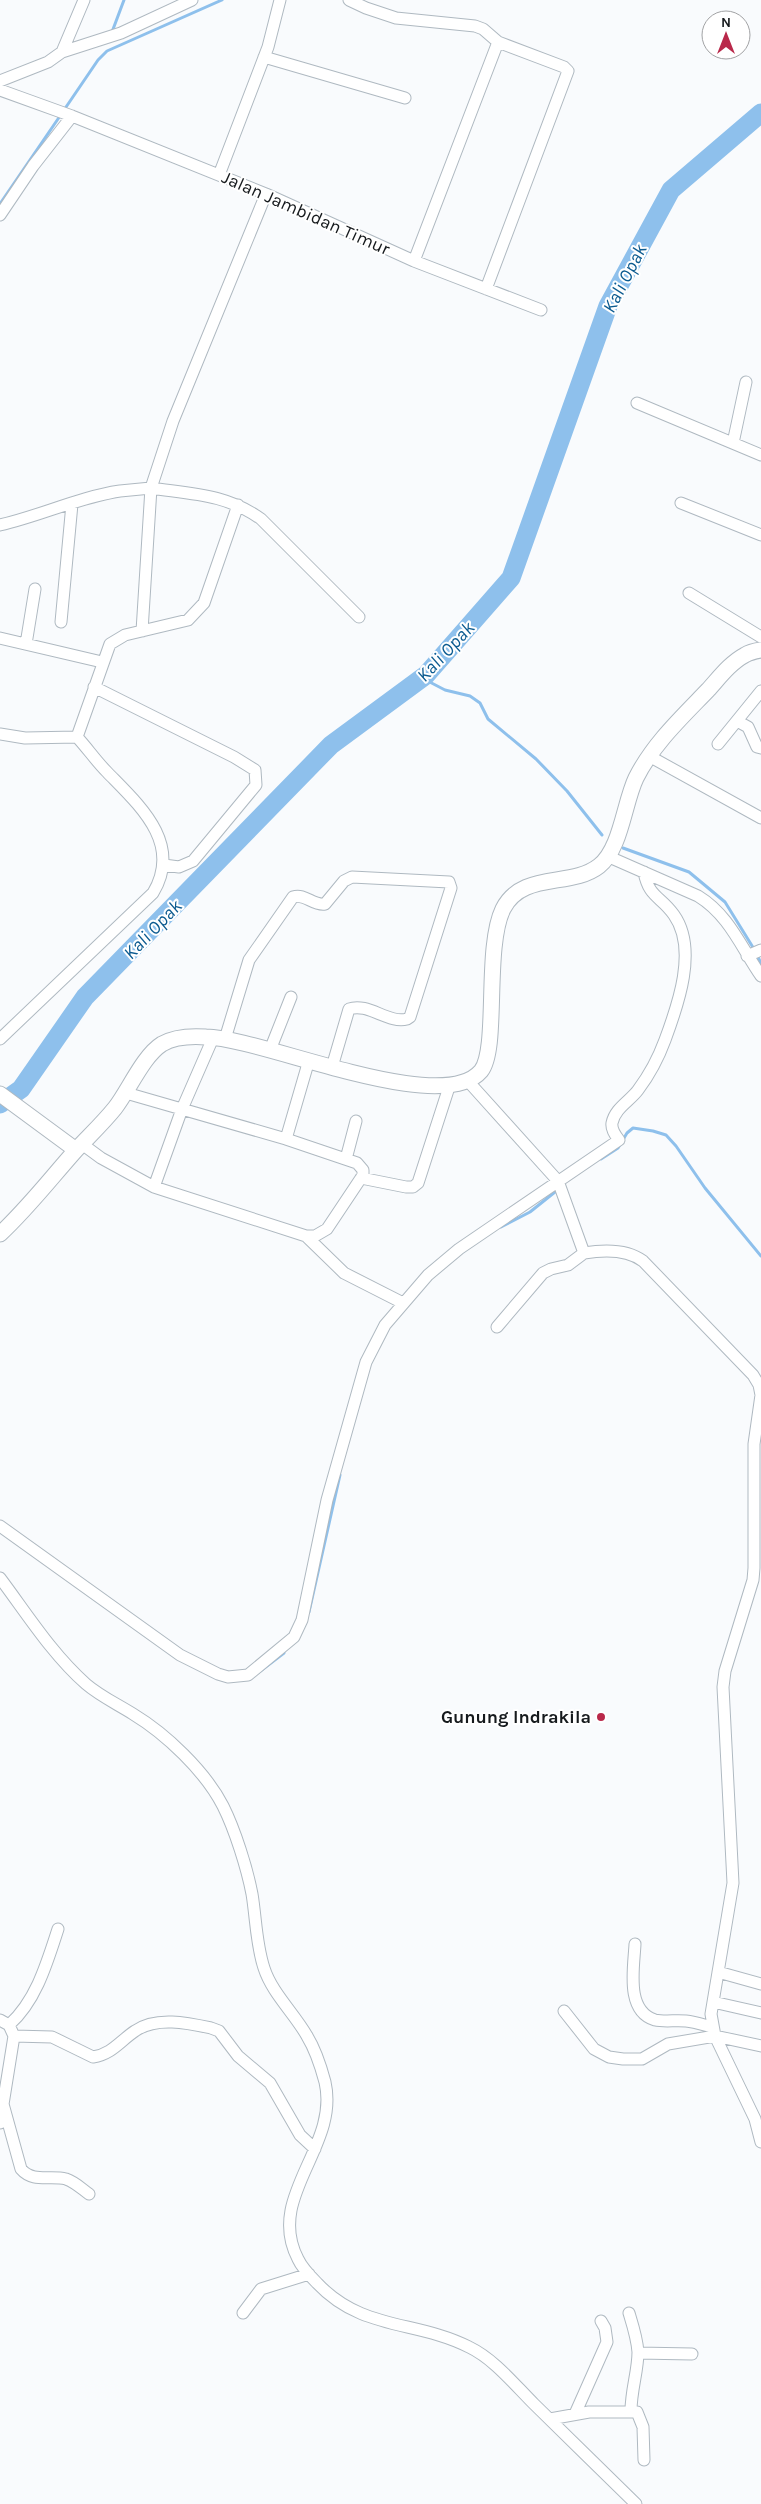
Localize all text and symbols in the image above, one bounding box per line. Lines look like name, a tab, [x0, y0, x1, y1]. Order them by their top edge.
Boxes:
north arrow	[701, 10, 751, 60]
text: N	[721, 14, 731, 31]
street label: Jalan Jambidan Timur	[219, 166, 394, 260]
water label: Kali Opak	[598, 240, 652, 317]
water label: Kali Opak	[412, 617, 479, 686]
water label: Kali Opak	[119, 895, 187, 964]
place label: Gunung Indrakila	[441, 1706, 591, 1728]
marker: Gunung Indrakila	[595, 1711, 607, 1723]

